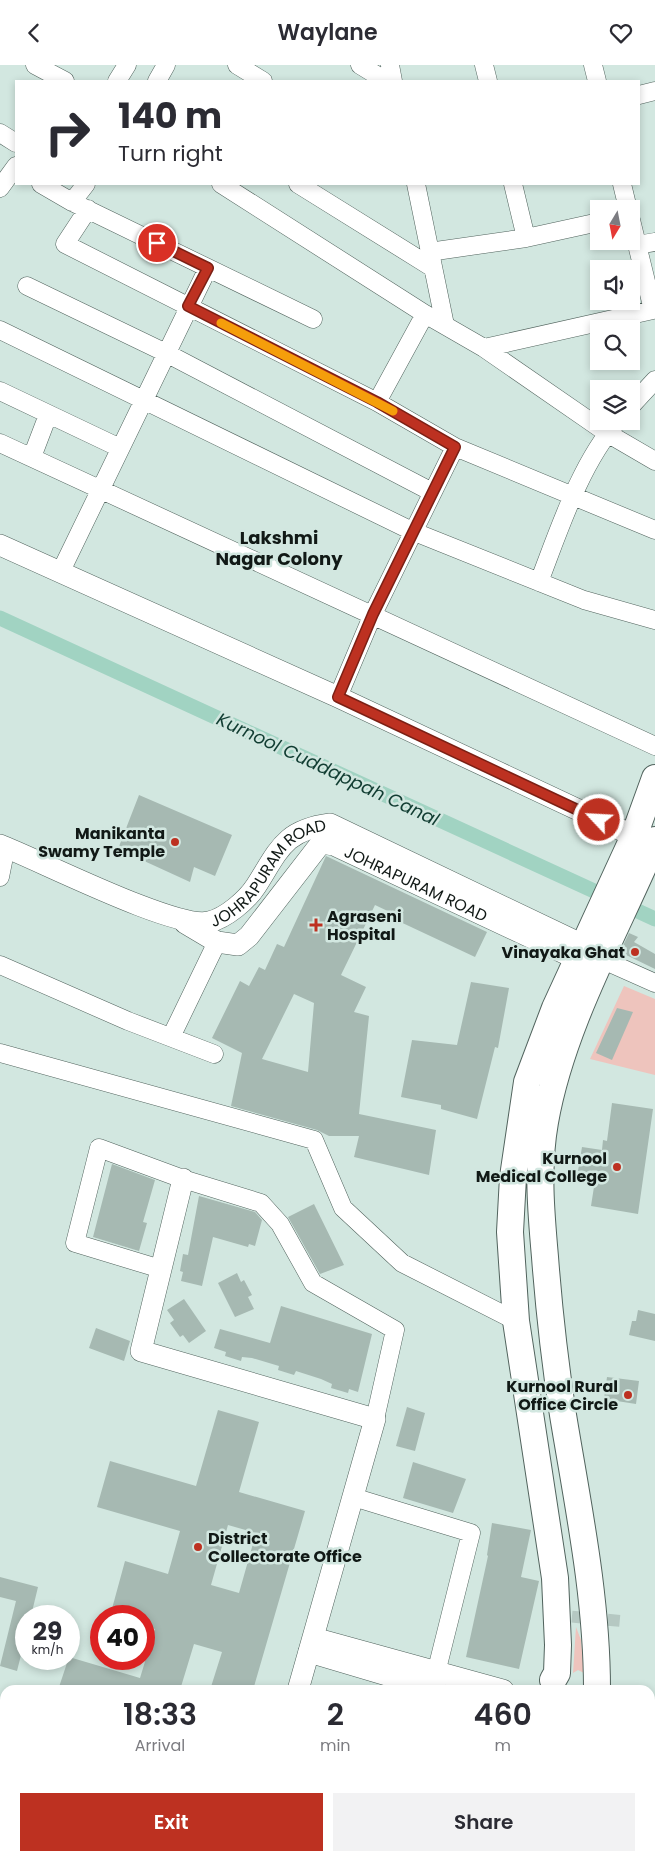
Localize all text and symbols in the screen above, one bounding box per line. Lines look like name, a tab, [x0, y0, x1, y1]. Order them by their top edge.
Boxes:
text: Waylane	[278, 17, 377, 48]
icon: back	[20, 19, 48, 47]
icon: heart	[607, 19, 635, 47]
text: 140 m	[118, 91, 222, 140]
icon: right	[35, 100, 100, 165]
text: Turn right	[118, 138, 223, 169]
north arrow	[590, 200, 640, 250]
map controls	[590, 200, 640, 430]
pin	[136, 222, 178, 264]
icon: arrive	[143, 229, 171, 257]
button: sound	[590, 260, 640, 310]
button: search	[590, 320, 640, 370]
button: layers	[590, 380, 640, 430]
district label: Lakshmi Nagar Colony	[215, 525, 343, 571]
water label: Kurnool Cuddappah Canal	[213, 706, 444, 832]
position arrow	[572, 793, 624, 845]
street label: JOHRAPURAM ROAD	[207, 813, 328, 932]
place label: Manikanta Swamy Temple	[38, 822, 165, 863]
marker: Manikanta Swamy Temple	[169, 836, 181, 848]
street label: JOHRAPURAM ROAD	[341, 840, 491, 927]
place label: Agraseni Hospital	[327, 905, 402, 946]
marker: Agraseni Hospital	[309, 918, 323, 932]
place label: Vinayaka Ghat	[501, 941, 625, 964]
marker: Vinayaka Ghat	[629, 946, 641, 958]
place label: Kurnool Medical College	[476, 1147, 607, 1188]
marker: Kurnool Medical College	[611, 1161, 623, 1173]
place label: Kurnool Rural Office Circle	[506, 1375, 618, 1416]
marker: Kurnool Rural Office Circle	[622, 1389, 634, 1401]
place label: District Collectorate Office	[208, 1527, 362, 1568]
marker: District Collectorate Office	[192, 1541, 204, 1553]
speed limit sign: 40	[90, 1605, 155, 1670]
text: 29	[33, 1614, 62, 1649]
text: km/h	[32, 1641, 63, 1658]
text: 18:33	[123, 1693, 197, 1736]
text: 2	[327, 1693, 344, 1736]
text: 460	[474, 1693, 532, 1736]
text: Arrival	[135, 1734, 185, 1757]
text: min	[320, 1734, 351, 1757]
text: m	[495, 1734, 511, 1757]
button: Exit	[20, 1793, 323, 1851]
button: Share	[333, 1793, 635, 1851]

